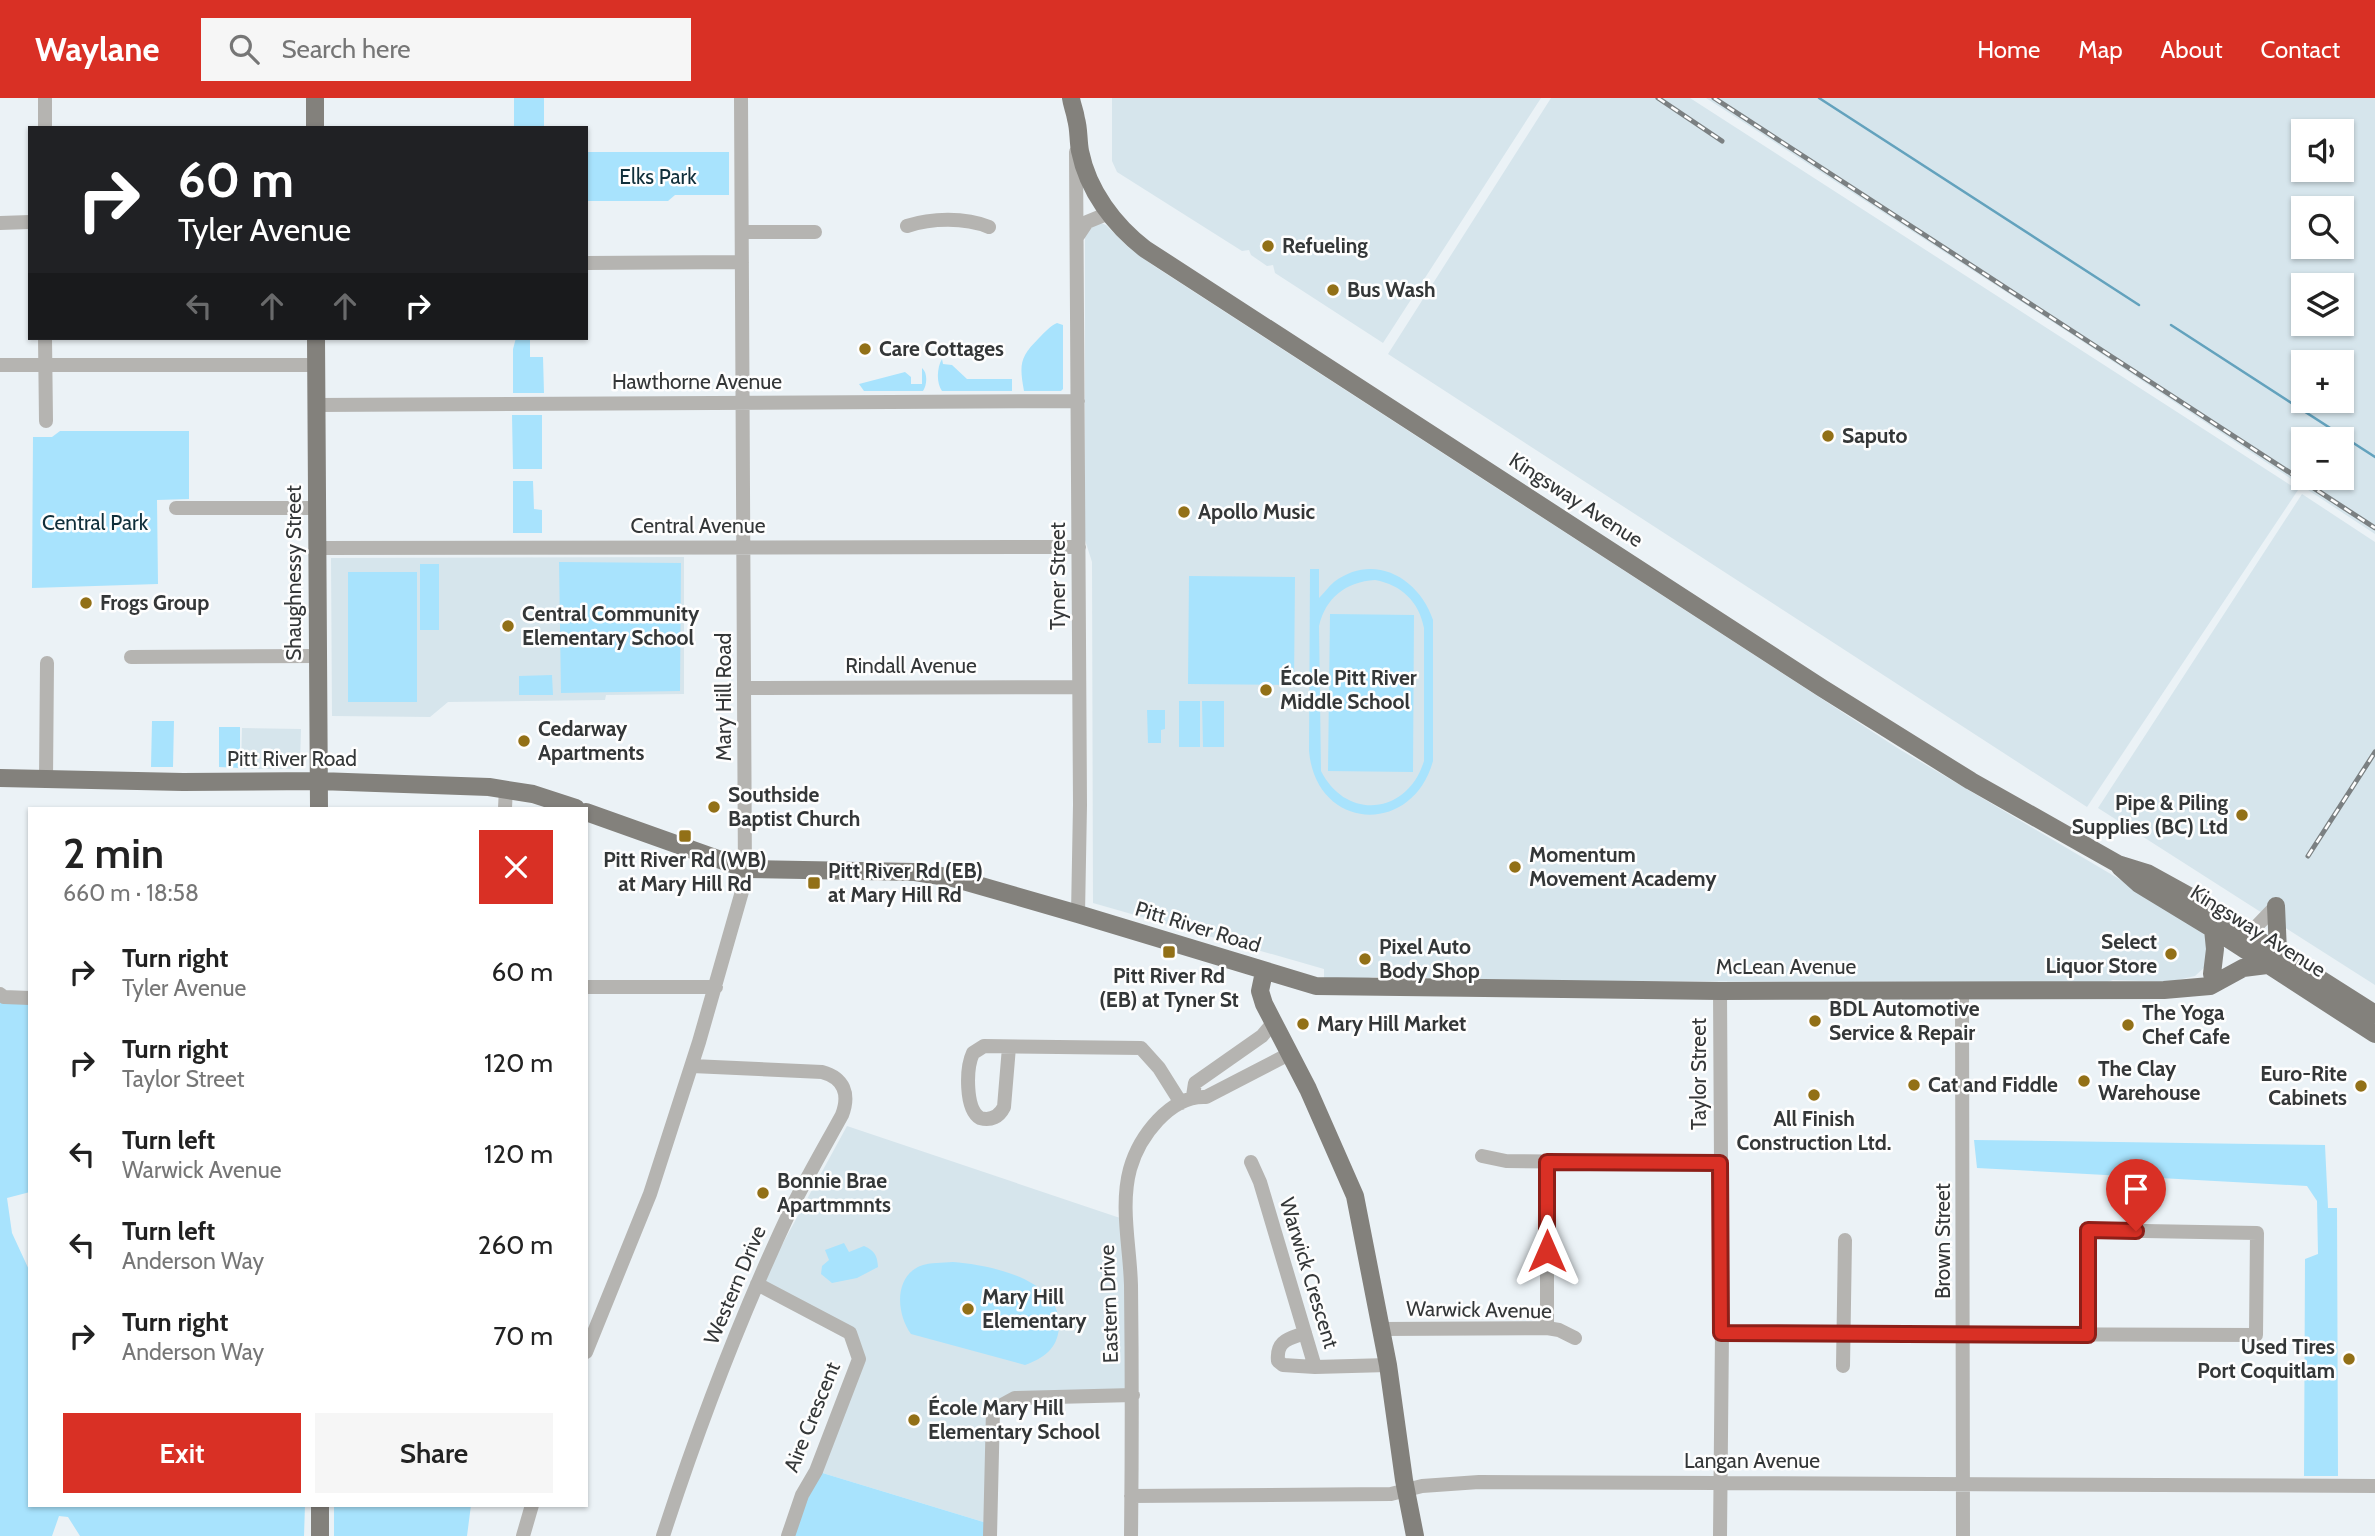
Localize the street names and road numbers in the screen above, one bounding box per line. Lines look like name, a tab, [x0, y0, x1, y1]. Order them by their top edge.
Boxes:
street label: Hawthorne Avenue	[612, 369, 782, 394]
street label: Kingsway Avenue	[1505, 447, 1648, 552]
street label: Shaughnessy Street	[281, 485, 306, 661]
street label: Central Avenue	[631, 513, 766, 538]
street label: Tyner Street	[1045, 522, 1070, 630]
street label: Mary Hill Road	[711, 633, 736, 761]
street label: Rindall Avenue	[845, 653, 977, 678]
street label: Pitt River Road	[227, 746, 357, 771]
street label: Kingsway Avenue	[2186, 879, 2331, 982]
street label: Pitt River Road	[1132, 896, 1264, 957]
street label: McLean Avenue	[1716, 954, 1856, 979]
street label: Taylor Street	[1686, 1018, 1711, 1130]
street label: Brown Street	[1930, 1183, 1955, 1299]
street label: Warwick Crescent	[1275, 1194, 1344, 1351]
street label: Western Drive	[698, 1222, 771, 1348]
street label: Eastern Drive	[1094, 1244, 1123, 1364]
street label: Warwick Avenue	[1406, 1296, 1552, 1323]
street label: Aire Crescent	[778, 1358, 845, 1476]
street label: Langan Avenue	[1684, 1448, 1820, 1473]

